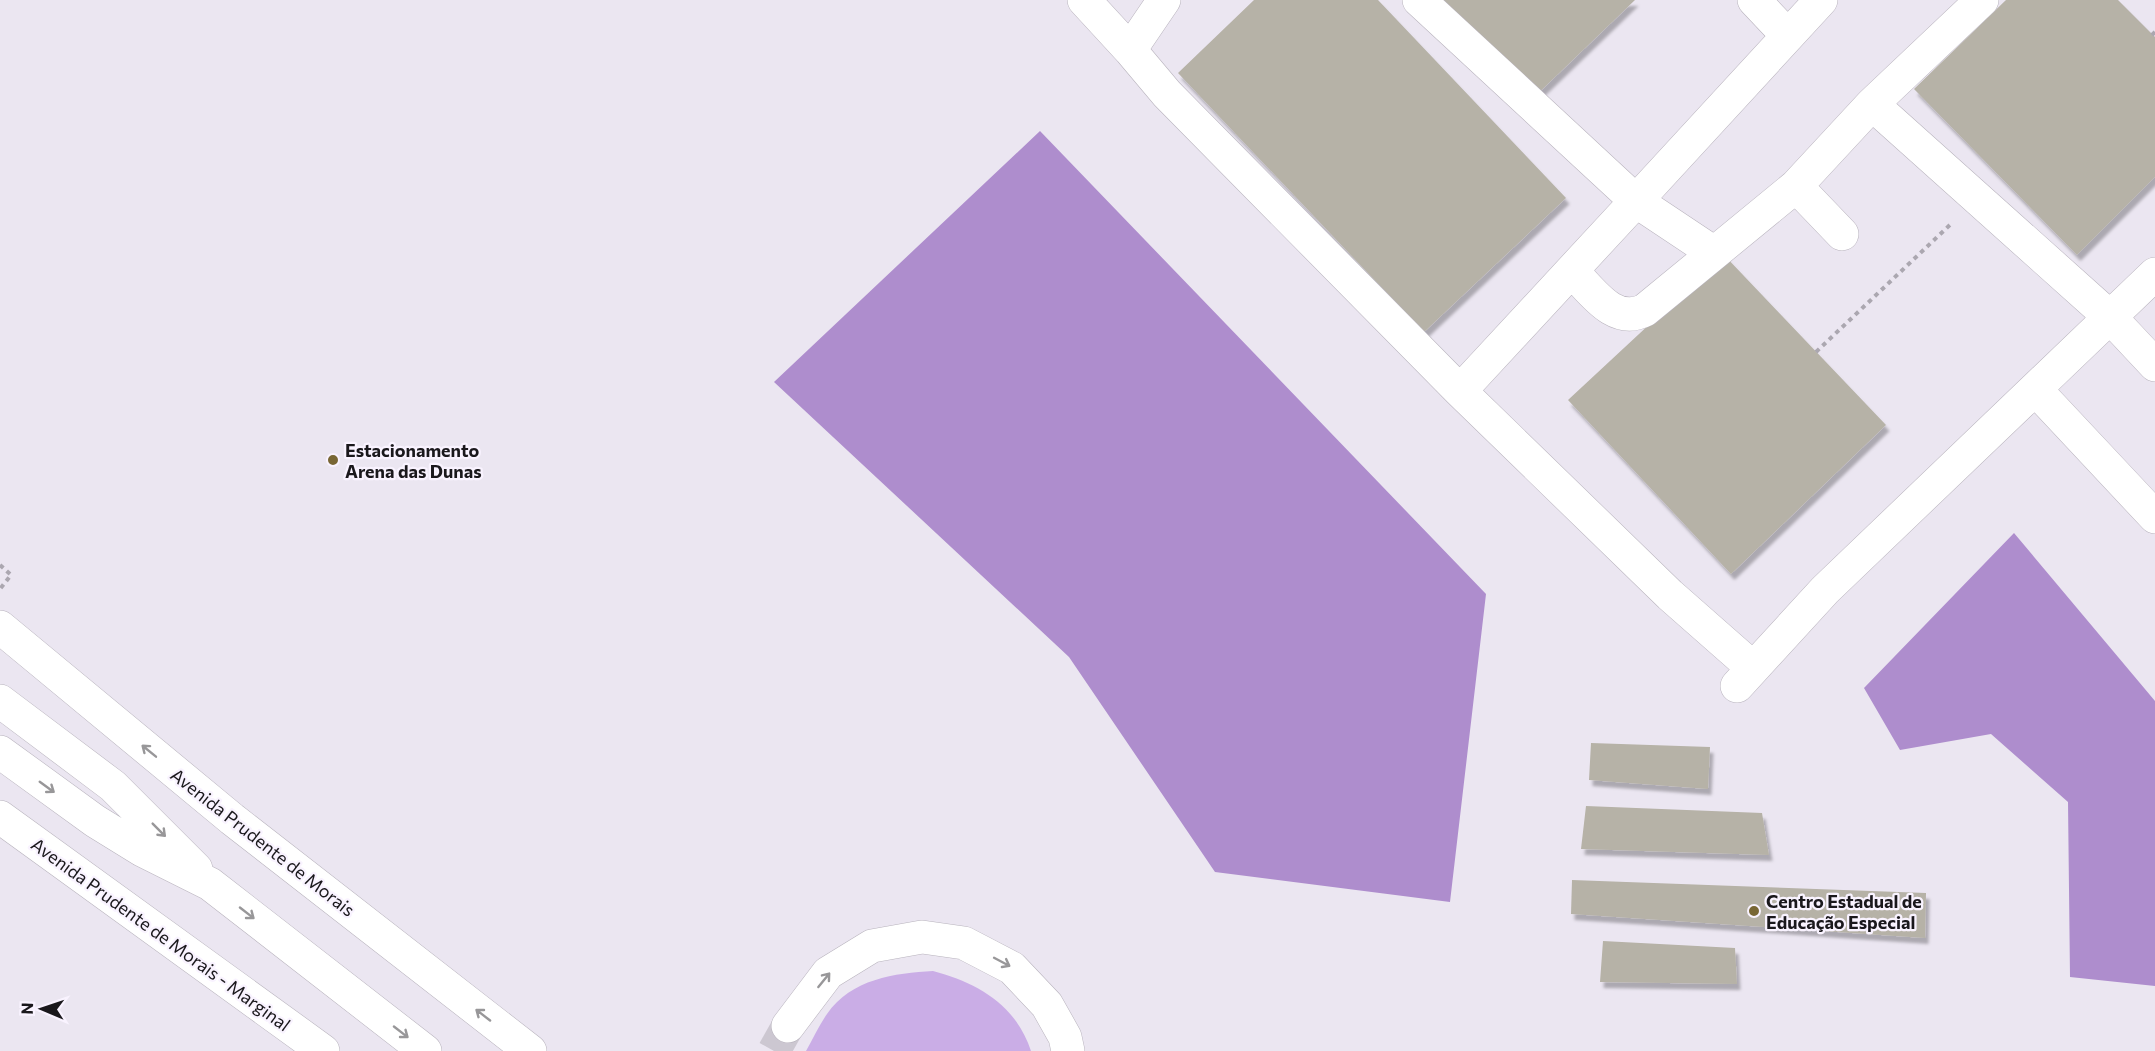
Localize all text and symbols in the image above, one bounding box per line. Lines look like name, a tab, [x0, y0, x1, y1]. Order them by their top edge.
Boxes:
place label: Estacionamento Arena das Dunas	[345, 439, 482, 482]
marker: Estacionamento Arena das Dunas	[326, 453, 340, 467]
one-way arrow	[142, 744, 157, 758]
street label: Avenida Prudente de Morais	[166, 763, 360, 921]
one-way arrow	[39, 780, 55, 793]
one-way arrow	[152, 823, 167, 838]
street label: Avenida Prudente de Morais - Marginal	[27, 833, 295, 1035]
place label: Centro Estadual de Educação Especial	[1766, 890, 1922, 933]
marker: Centro Estadual de Educação Especial	[1747, 904, 1761, 918]
one-way arrow	[239, 906, 255, 919]
one-way arrow	[992, 957, 1010, 968]
one-way arrow	[817, 972, 830, 988]
north arrow	[12, 979, 72, 1039]
text: N	[17, 1002, 36, 1015]
one-way arrow	[476, 1009, 492, 1021]
one-way arrow	[393, 1026, 409, 1039]

